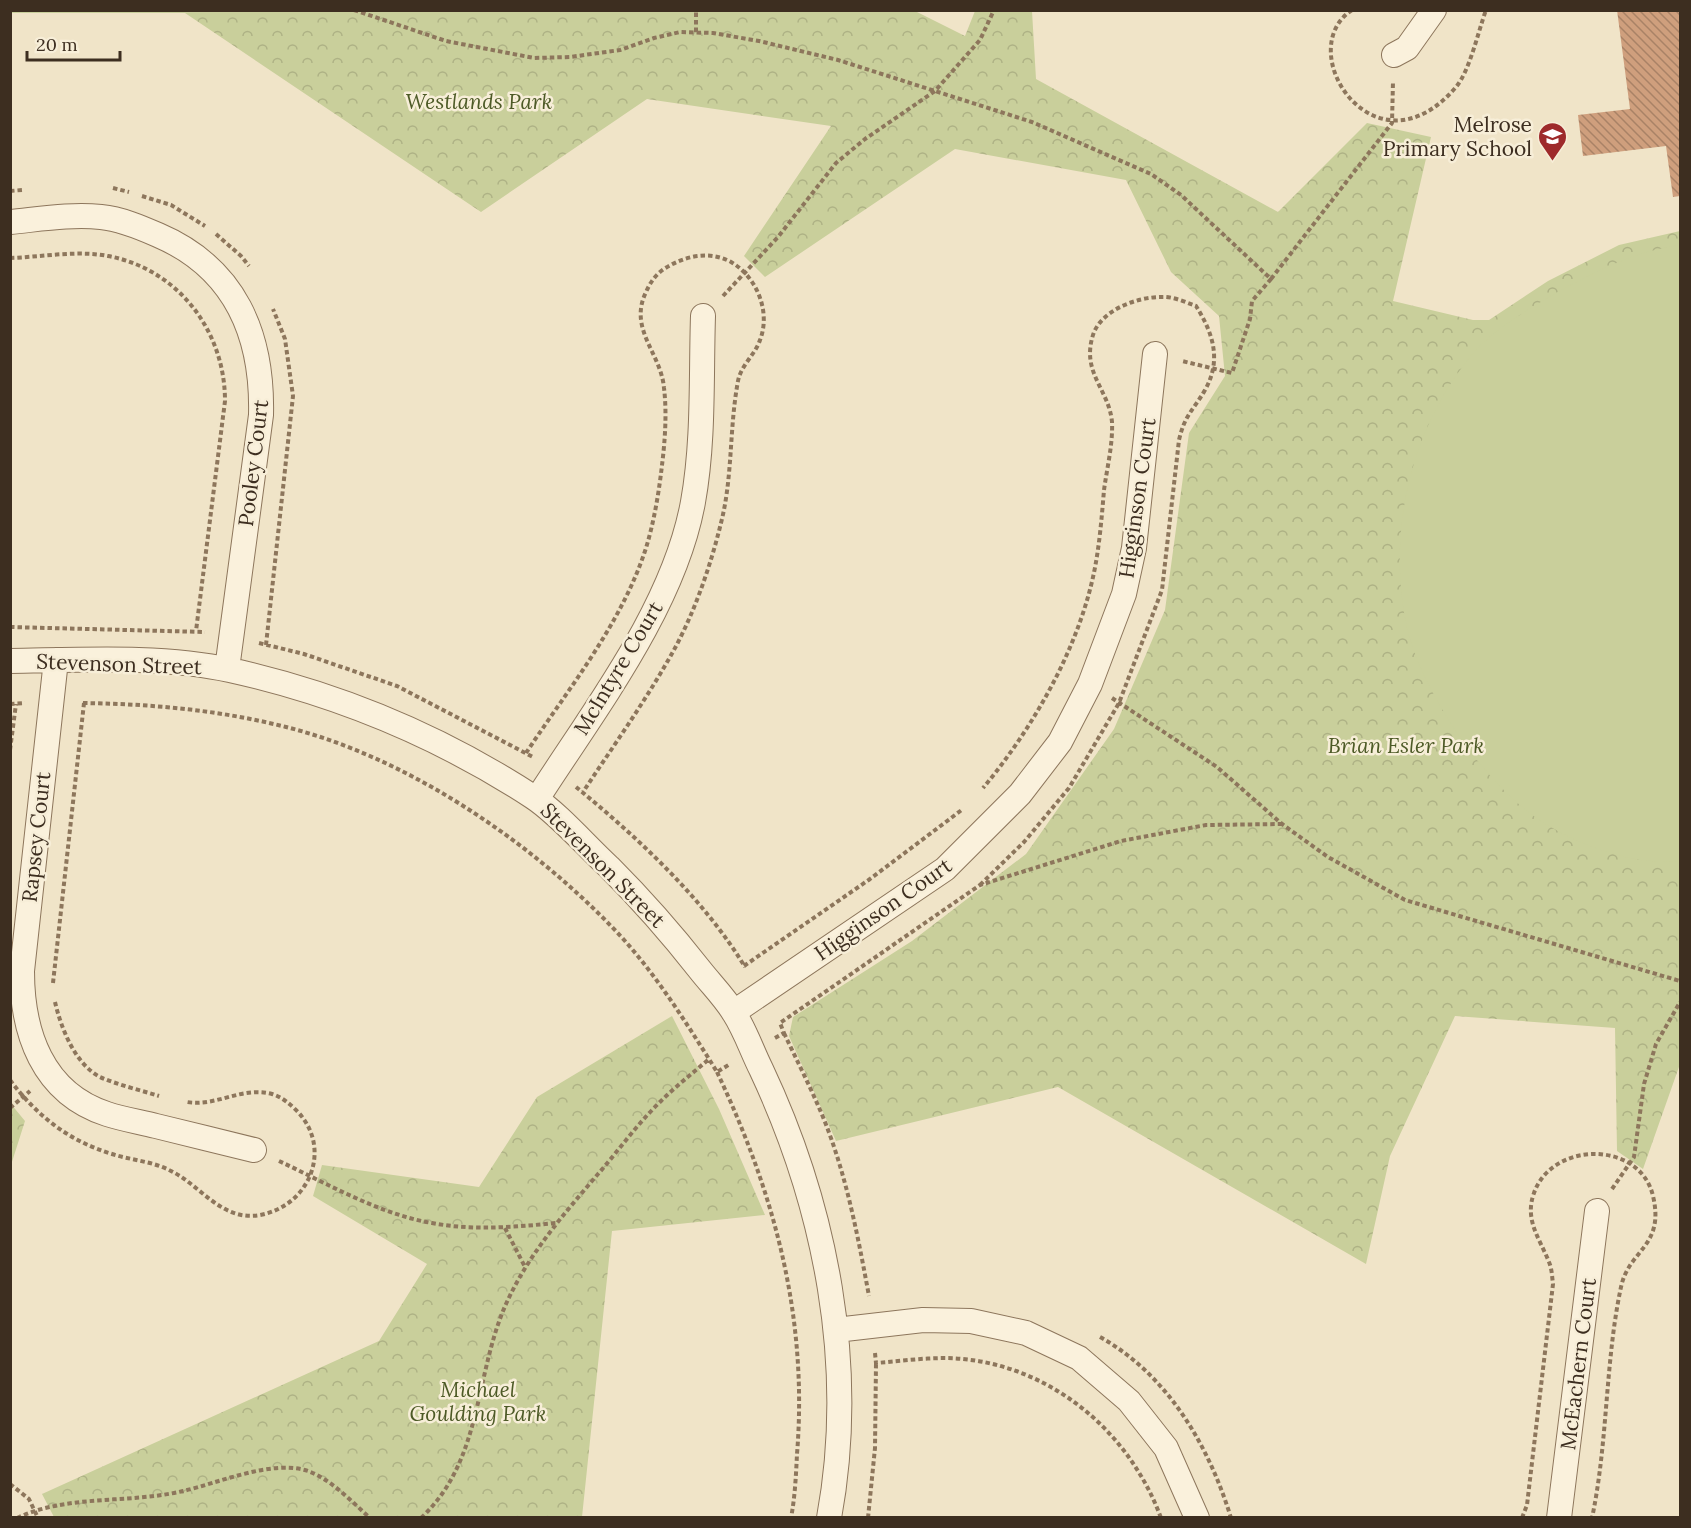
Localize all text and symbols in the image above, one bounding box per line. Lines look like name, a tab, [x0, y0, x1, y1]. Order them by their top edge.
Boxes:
scale bar	[27, 24, 120, 62]
text: 20 m	[36, 33, 78, 56]
park label: Westlands Park	[406, 88, 552, 115]
place label: Melrose Primary School	[1383, 111, 1532, 162]
school or university icon: Melrose Primary School	[1537, 120, 1569, 162]
street label: Pooley Court	[232, 397, 274, 528]
street label: Higginson Court	[1112, 415, 1162, 580]
street label: McIntyre Court	[567, 595, 669, 740]
street label: Stevenson Street	[36, 648, 203, 680]
park label: Brian Esler Park	[1328, 732, 1484, 759]
street label: Rapsey Court	[16, 770, 56, 904]
street label: Stevenson Street	[535, 797, 672, 934]
street label: Higginson Court	[809, 851, 958, 966]
street label: McEachern Court	[1554, 1276, 1602, 1452]
park label: Michael Goulding Park	[410, 1376, 547, 1427]

